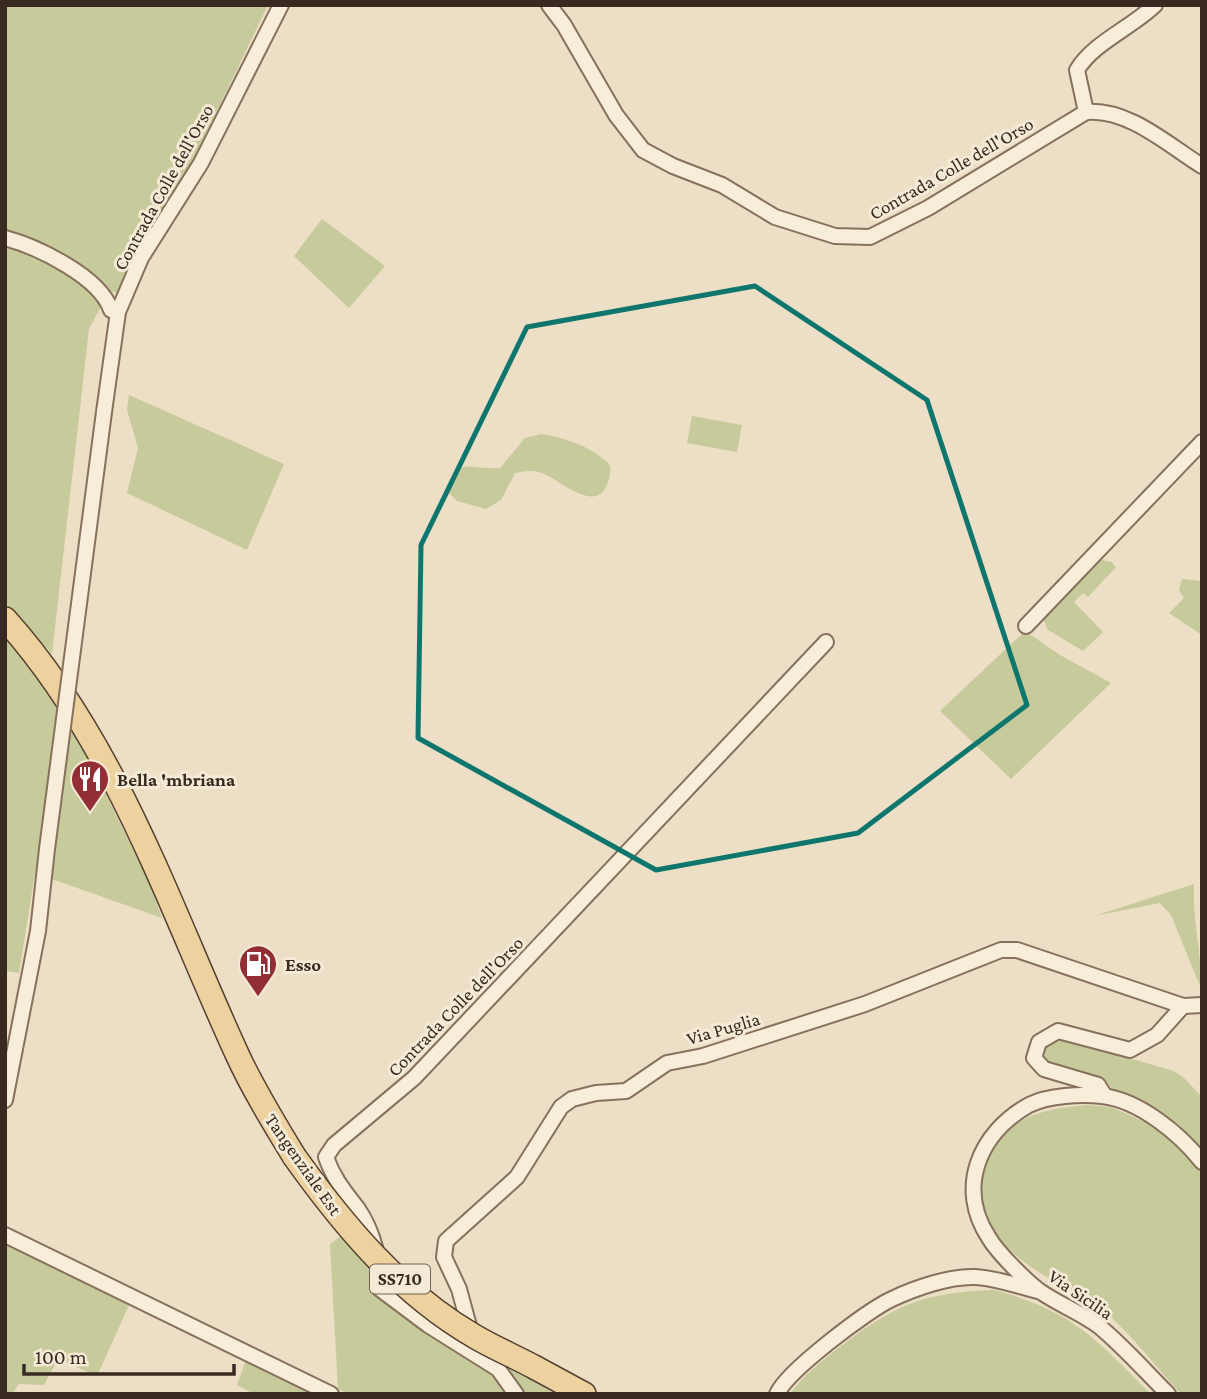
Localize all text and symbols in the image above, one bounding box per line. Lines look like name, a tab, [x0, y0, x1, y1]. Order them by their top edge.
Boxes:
street label: Contrada Colle dell'Orso	[109, 101, 218, 274]
street label: Contrada Colle dell'Orso	[865, 113, 1037, 224]
restaurant icon: Bella 'mbriana	[69, 758, 111, 813]
place label: Bella 'mbriana	[117, 769, 236, 790]
street label: Contrada Colle dell'Orso	[383, 932, 527, 1081]
fuel station icon: Esso	[237, 943, 279, 998]
place label: Esso	[285, 954, 321, 975]
street label: Via Puglia	[684, 1008, 762, 1049]
street label: Tangenziale Est	[261, 1109, 347, 1220]
road number: SS710	[370, 1264, 430, 1294]
street label: Via Sicilia	[1044, 1265, 1117, 1324]
scale bar	[24, 1332, 234, 1376]
text: 100 m	[35, 1345, 87, 1369]

